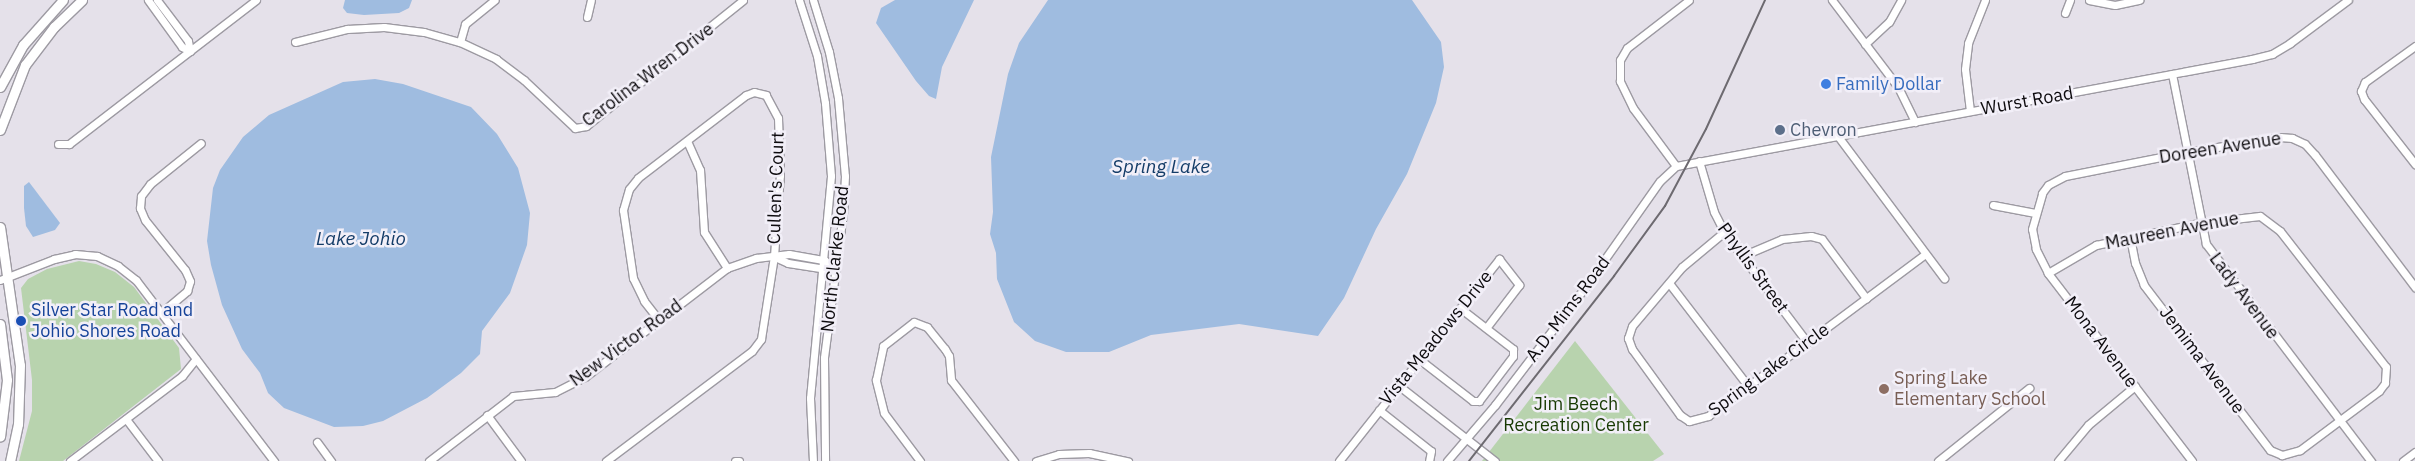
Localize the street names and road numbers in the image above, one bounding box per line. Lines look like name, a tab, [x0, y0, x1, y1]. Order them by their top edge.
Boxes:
street label: Carolina Wren Drive	[578, 18, 718, 132]
street label: Wurst Road	[1979, 82, 2075, 120]
street label: Doreen Avenue	[2158, 128, 2282, 168]
street label: Cullen's Court	[763, 131, 789, 245]
street label: North Clarke Road	[817, 185, 853, 333]
street label: Maureen Avenue	[2104, 207, 2240, 255]
street label: Phyllis Street	[1713, 219, 1793, 317]
street label: Lady Avenue	[2205, 249, 2283, 343]
street label: A.D. Mims Road	[1521, 252, 1615, 366]
street label: Vista Meadows Drive	[1375, 266, 1497, 410]
street label: Mona Avenue	[2060, 292, 2142, 392]
street label: New Victor Road	[566, 295, 686, 391]
street label: Jemima Avenue	[2155, 302, 2249, 418]
street label: Spring Lake Circle	[1704, 319, 1834, 421]

